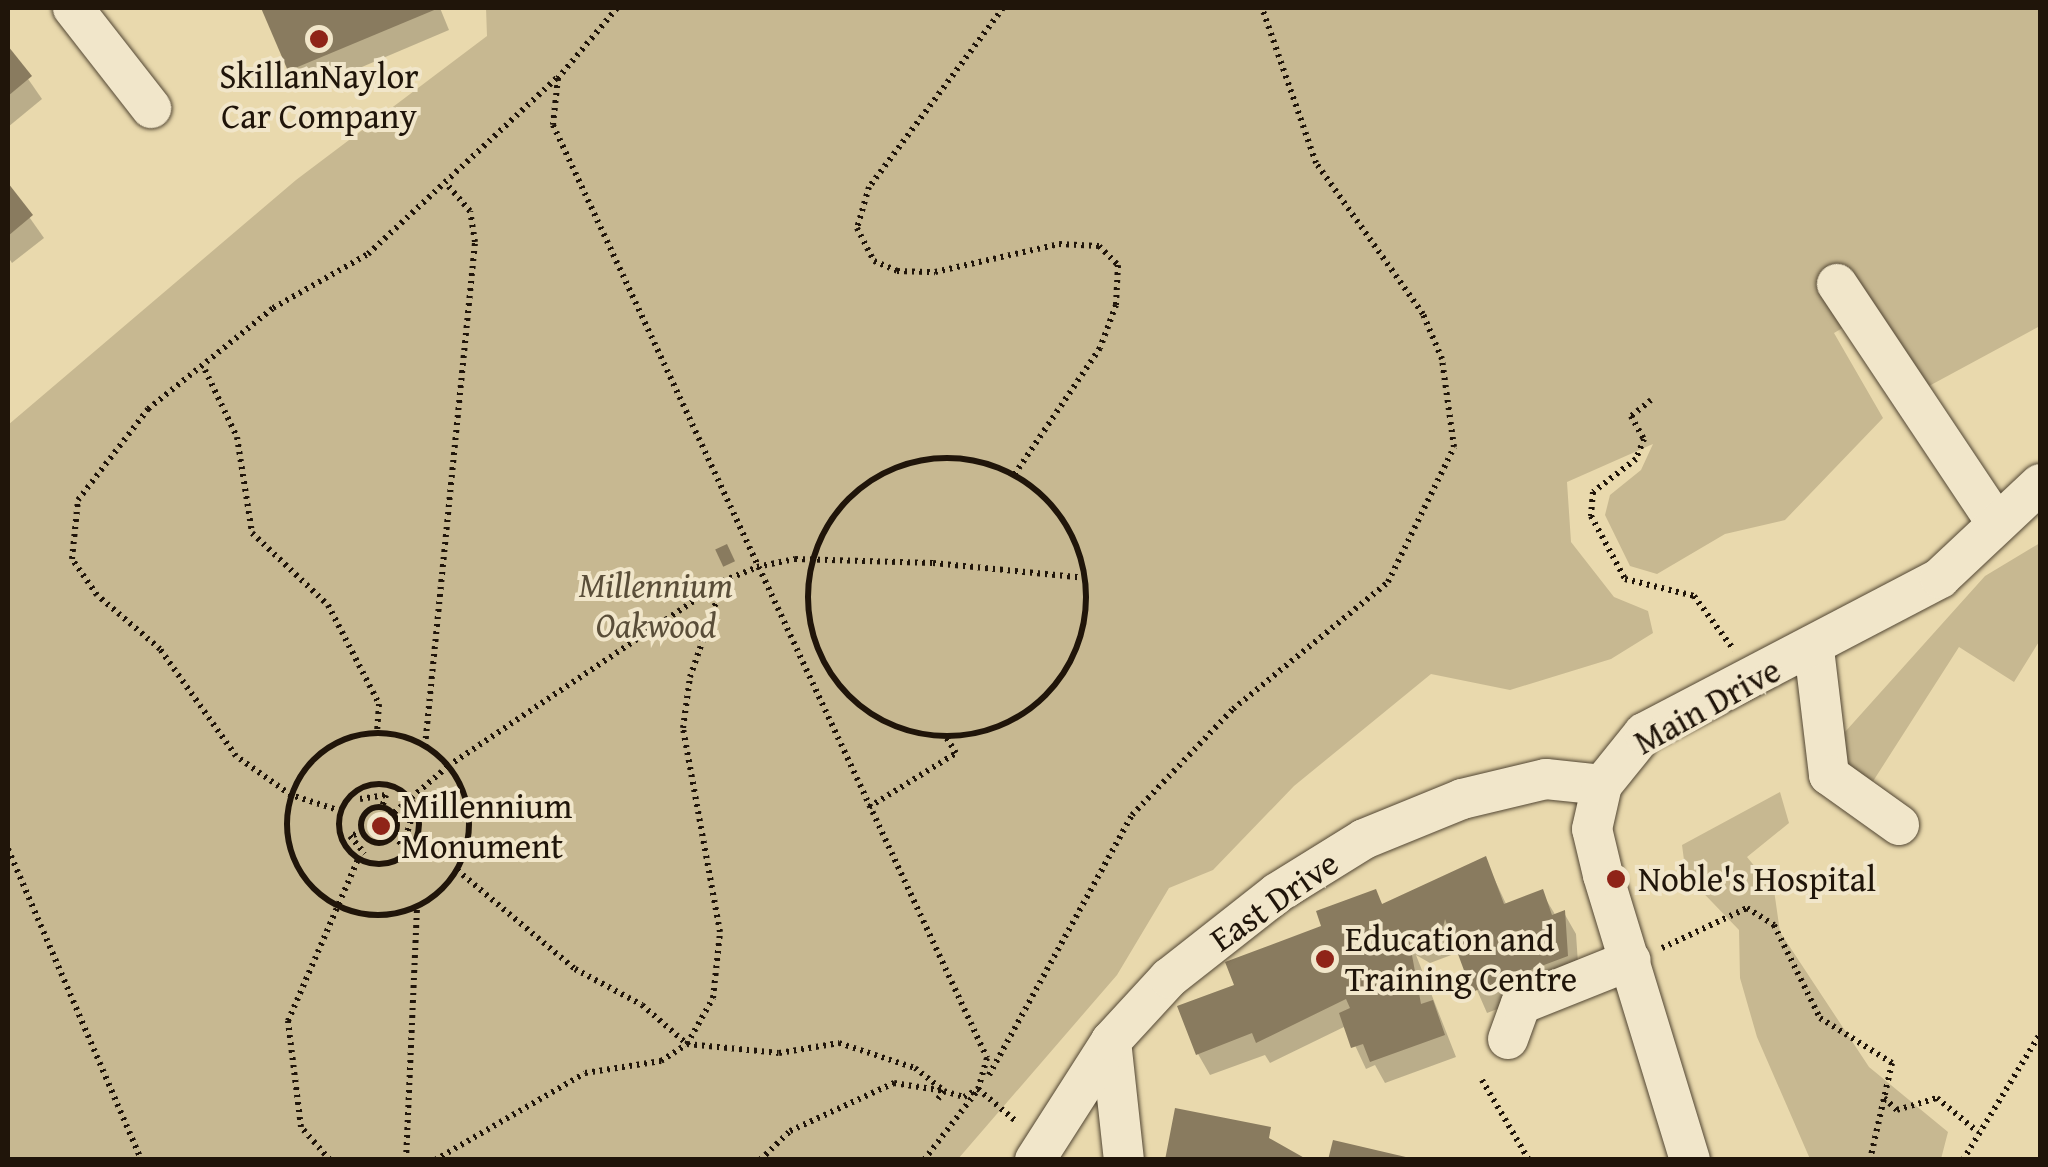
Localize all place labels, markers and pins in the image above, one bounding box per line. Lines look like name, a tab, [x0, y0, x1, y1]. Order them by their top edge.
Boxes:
marker: SkillanNaylor Car Company	[308, 28, 330, 50]
place label: SkillanNaylor Car Company	[219, 55, 419, 137]
place label: Millennium Monument	[401, 785, 572, 867]
marker: Millennium Monument	[370, 815, 392, 837]
place label: Noble's Hospital	[1638, 858, 1876, 900]
marker: Noble's Hospital	[1603, 866, 1629, 892]
place label: Education and Training Centre	[1345, 918, 1577, 1000]
marker: Education and Training Centre	[1314, 948, 1336, 970]

